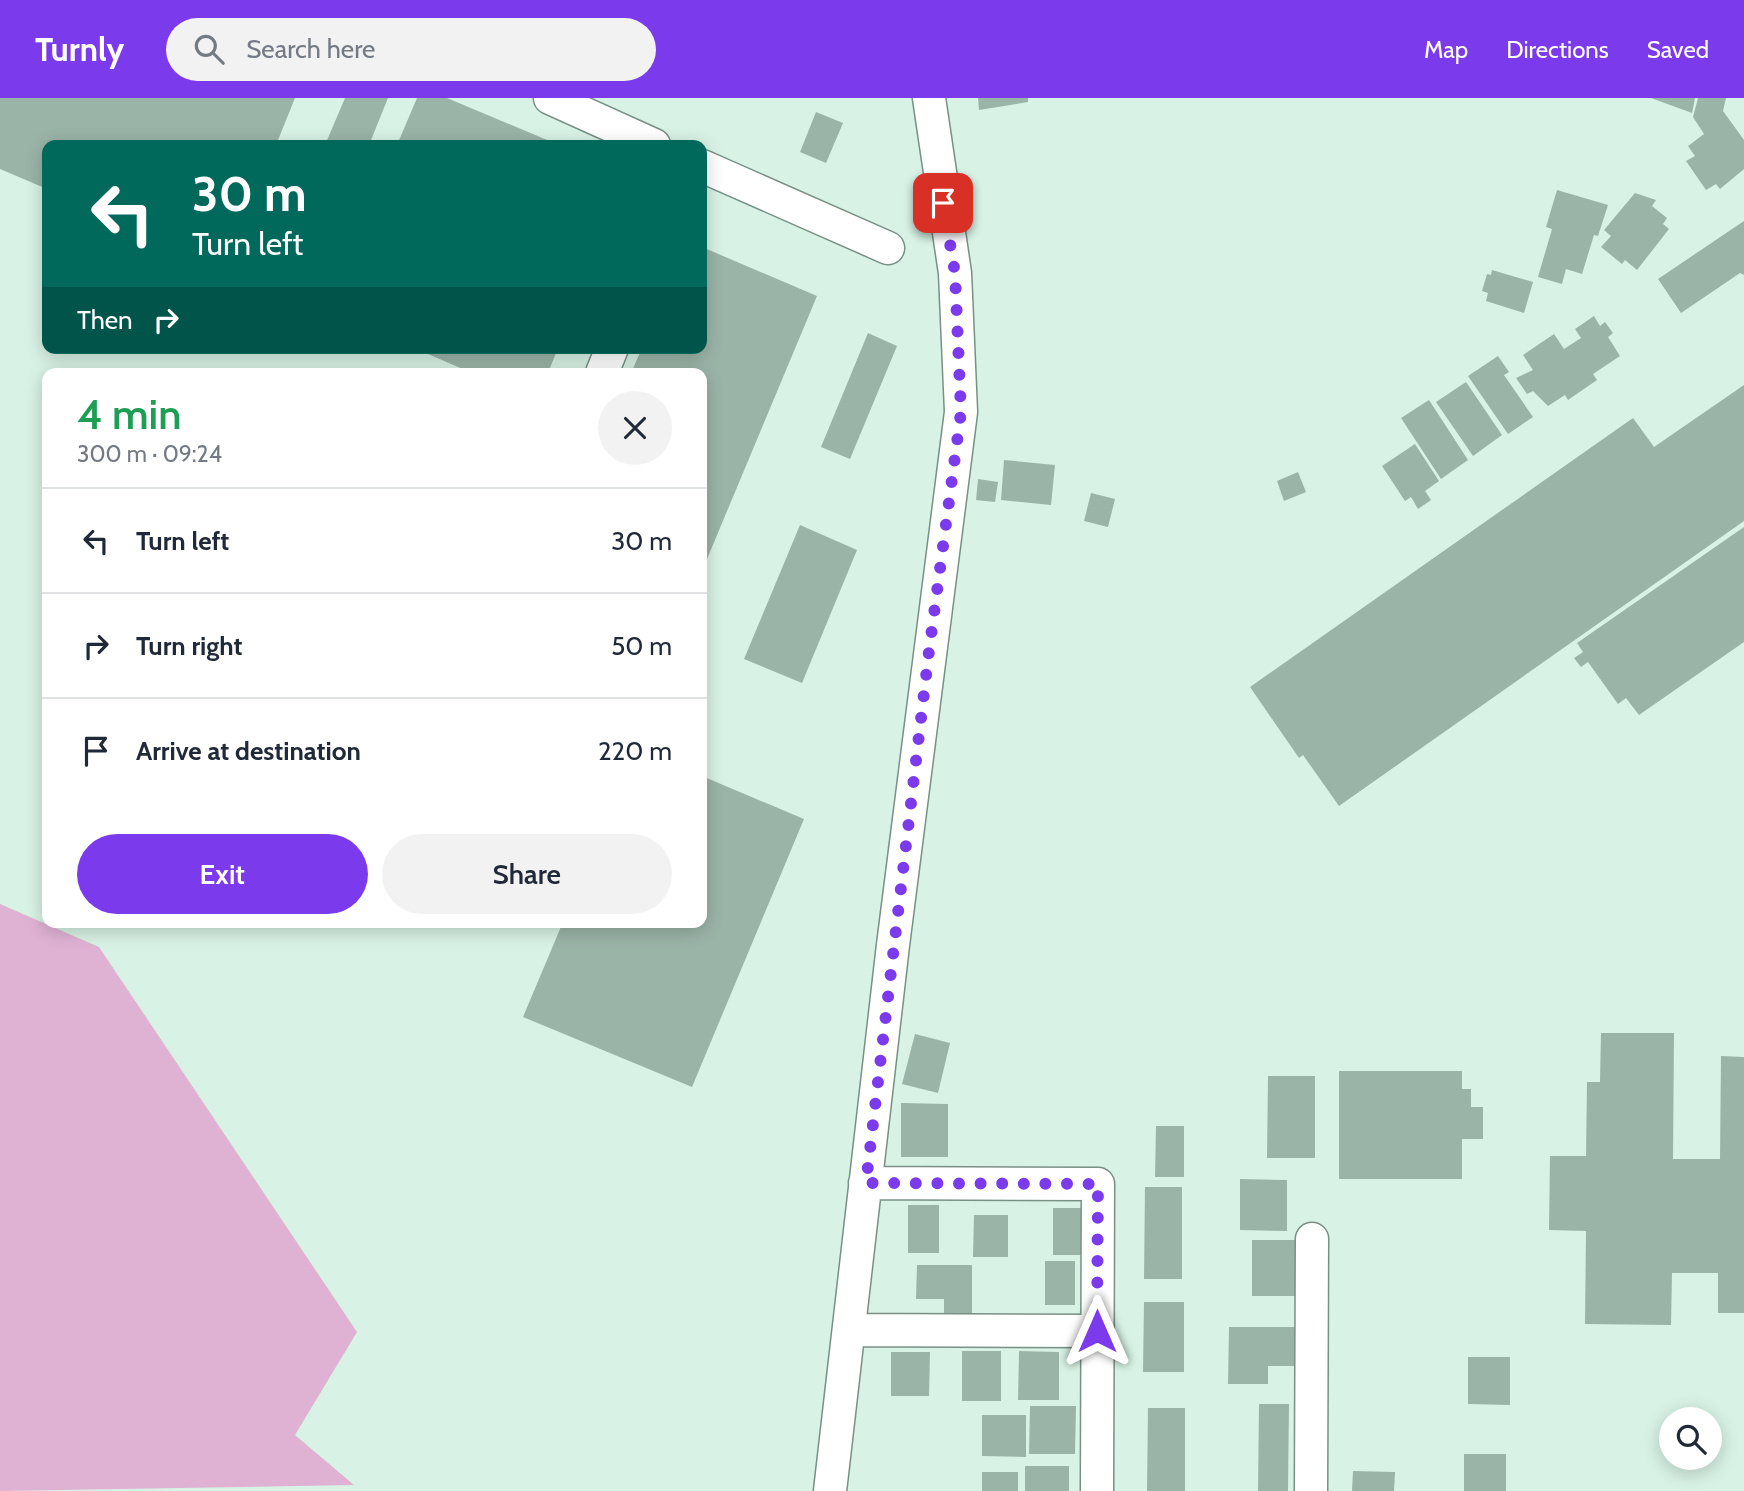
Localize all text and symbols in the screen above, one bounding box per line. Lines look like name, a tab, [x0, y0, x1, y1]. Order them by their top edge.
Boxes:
search box	[166, 18, 656, 81]
text: Turnly	[35, 29, 124, 69]
icon: search	[190, 30, 228, 68]
text: Search here	[246, 33, 375, 65]
text: Map	[1424, 35, 1468, 64]
text: Directions	[1506, 35, 1609, 64]
text: Saved	[1647, 35, 1709, 64]
text: 30 m	[192, 164, 307, 223]
icon: left	[77, 168, 168, 259]
pin	[913, 173, 973, 233]
icon: arrive	[924, 184, 962, 222]
text: Turn left	[192, 224, 303, 263]
icon: right	[147, 301, 185, 339]
text: Then	[77, 304, 133, 336]
text: 4 min	[77, 388, 181, 440]
button: close	[598, 391, 672, 465]
text: 300 m · 09:24	[77, 440, 222, 468]
icon: left	[77, 522, 115, 560]
text: Turn left	[136, 525, 229, 557]
text: 30 m	[611, 525, 672, 557]
icon: right	[77, 627, 115, 665]
text: Turn right	[136, 630, 242, 662]
text: 50 m	[611, 630, 672, 662]
icon: arrive	[77, 732, 115, 770]
text: Arrive at destination	[136, 735, 361, 767]
text: 220 m	[598, 735, 672, 767]
button: Exit	[77, 834, 368, 914]
button: Share	[382, 834, 672, 914]
position arrow	[1060, 1294, 1134, 1368]
map controls	[1659, 1407, 1722, 1470]
button: search	[1659, 1407, 1722, 1470]

